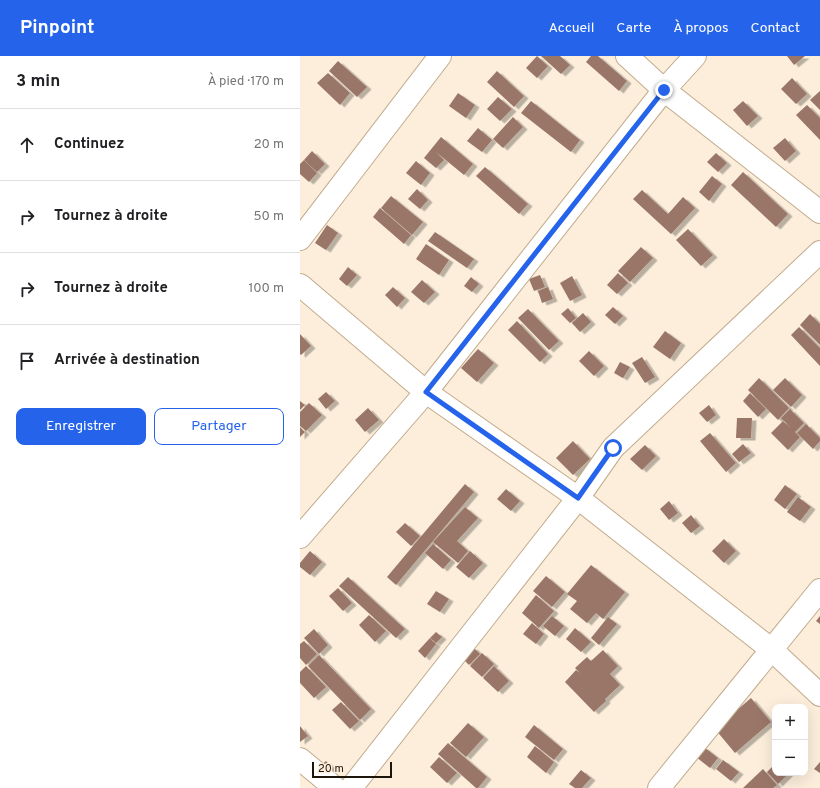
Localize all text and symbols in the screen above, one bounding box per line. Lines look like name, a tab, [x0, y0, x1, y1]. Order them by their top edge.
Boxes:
text: Pinpoint	[20, 16, 95, 40]
text: Accueil	[548, 20, 594, 37]
text: Carte	[616, 20, 651, 37]
text: À propos	[673, 20, 729, 37]
text: Contact	[751, 20, 800, 37]
text: 3 min	[16, 71, 60, 93]
text: À pied · 170 m	[208, 74, 284, 90]
route end	[655, 81, 673, 99]
icon: ahead	[16, 134, 38, 156]
text: Continuez	[54, 135, 124, 154]
text: 20 m	[254, 137, 284, 153]
icon: right	[16, 206, 38, 228]
text: Tournez à droite	[54, 207, 168, 226]
text: 50 m	[254, 209, 284, 225]
icon: right	[16, 278, 38, 300]
text: Tournez à droite	[54, 279, 168, 298]
text: 100 m	[248, 281, 284, 297]
icon: arrive	[16, 350, 38, 372]
text: Arrivée à destination	[54, 351, 200, 370]
button: Enregistrer	[16, 408, 146, 445]
button: Partager	[154, 408, 284, 445]
route start	[604, 439, 622, 457]
map controls	[772, 704, 808, 776]
button: +	[772, 704, 808, 740]
button: −	[772, 740, 808, 776]
scale bar	[312, 760, 392, 779]
text: 20 m	[318, 762, 344, 776]

